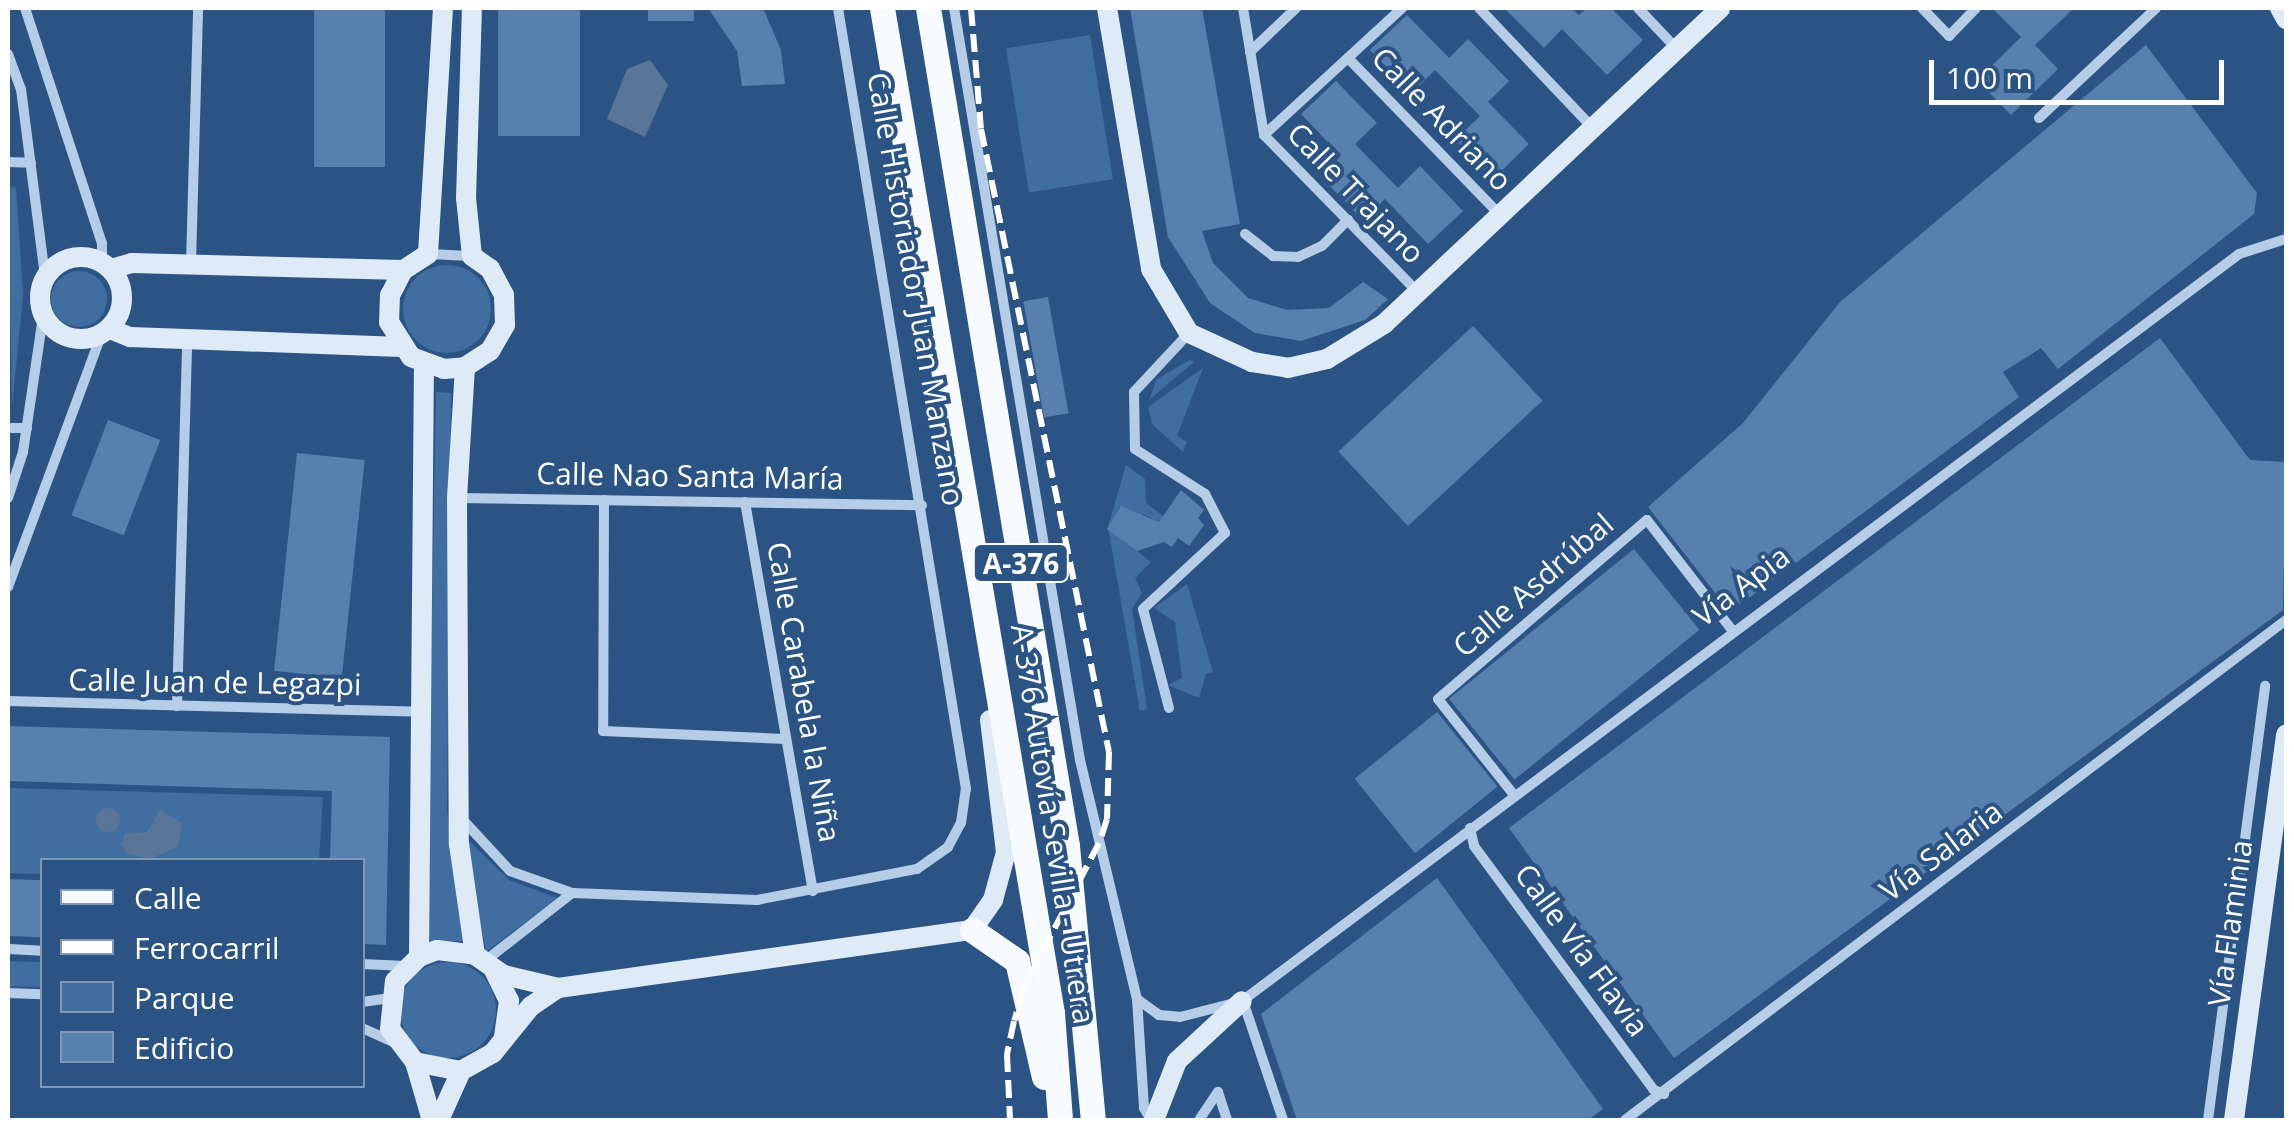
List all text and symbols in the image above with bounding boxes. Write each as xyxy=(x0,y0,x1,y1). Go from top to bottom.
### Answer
street label: Calle Adriano xyxy=(1365,40,1519,198)
scale bar xyxy=(1934,40,2229,102)
text: 100 m xyxy=(1946,57,2033,98)
street label: Calle Historiador Juan Manzano xyxy=(860,69,972,509)
street label: Calle Trajano xyxy=(1280,115,1432,271)
street label: Calle Nao Santa María xyxy=(536,455,844,497)
street label: Calle Asdrúbal xyxy=(1446,506,1620,664)
street label: Vía Apia xyxy=(1686,538,1796,634)
street label: Calle Carabela la Niña xyxy=(760,539,848,845)
road number: A-376 xyxy=(971,540,1071,586)
street label: A-376 Autovía Sevilla - Utrera xyxy=(1004,621,1102,1027)
street label: Calle Juan de Legazpi xyxy=(68,661,362,703)
street label: Vía Salaria xyxy=(1873,793,2009,909)
street label: Vía Flaminia xyxy=(2201,837,2259,1009)
street label: Calle Vía Flavia xyxy=(1507,857,1657,1043)
legend xyxy=(40,858,365,1088)
text: Calle xyxy=(134,877,202,918)
text: Ferrocarril xyxy=(134,927,280,968)
text: Parque xyxy=(134,977,235,1018)
text: Edificio xyxy=(134,1027,234,1068)

